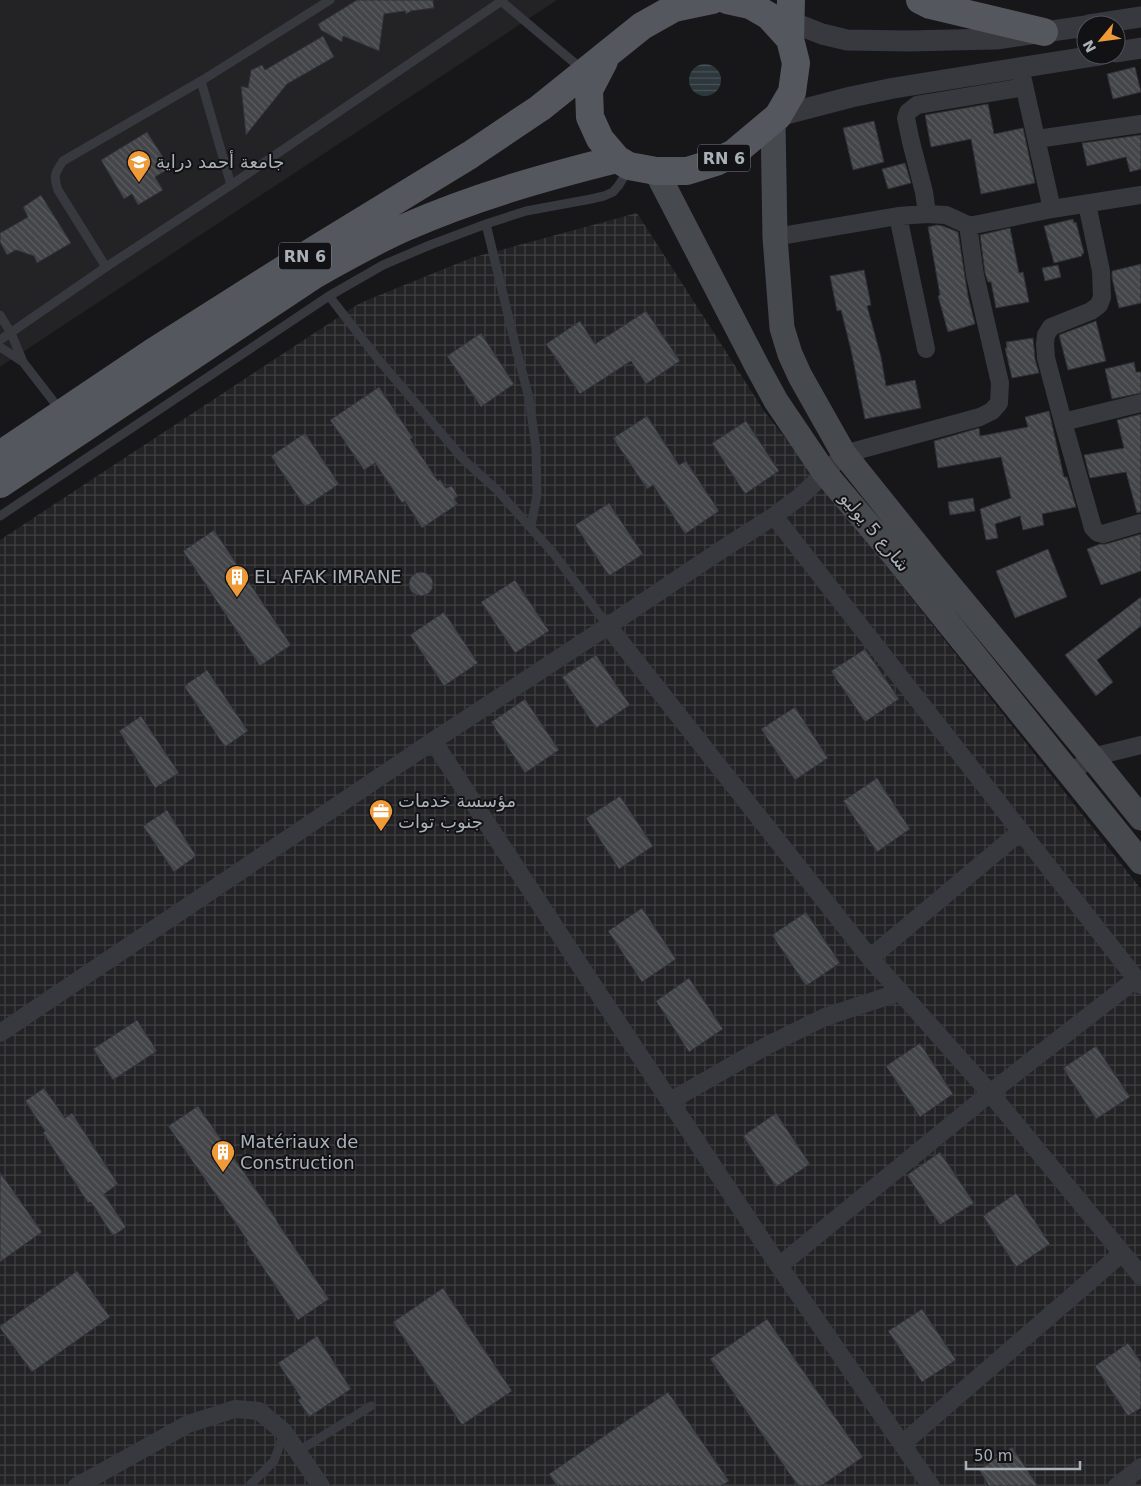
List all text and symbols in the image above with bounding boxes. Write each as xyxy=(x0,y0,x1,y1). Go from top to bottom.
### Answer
north arrow xyxy=(1076,15,1126,65)
text: N xyxy=(1080,37,1099,55)
road number: RN 6 xyxy=(698,144,750,172)
school or university icon: جامعة أحمد دراية xyxy=(126,149,152,183)
place label: جامعة أحمد دراية xyxy=(156,150,284,172)
road number: RN 6 xyxy=(279,242,331,270)
street label: شارع 5 يوليو xyxy=(835,487,915,576)
building icon: EL AFAK IMRANE xyxy=(224,564,250,598)
place label: EL AFAK IMRANE xyxy=(254,566,402,587)
place label: مؤسسة خدمات جنوب توات xyxy=(398,790,516,833)
office icon: مؤسسة خدمات جنوب توات xyxy=(368,798,394,832)
place label: Matériaux de Construction xyxy=(240,1131,358,1173)
building icon: Matériaux de Construction xyxy=(210,1139,236,1173)
scale bar xyxy=(966,1438,1080,1470)
text: 50 m xyxy=(974,1447,1012,1465)

